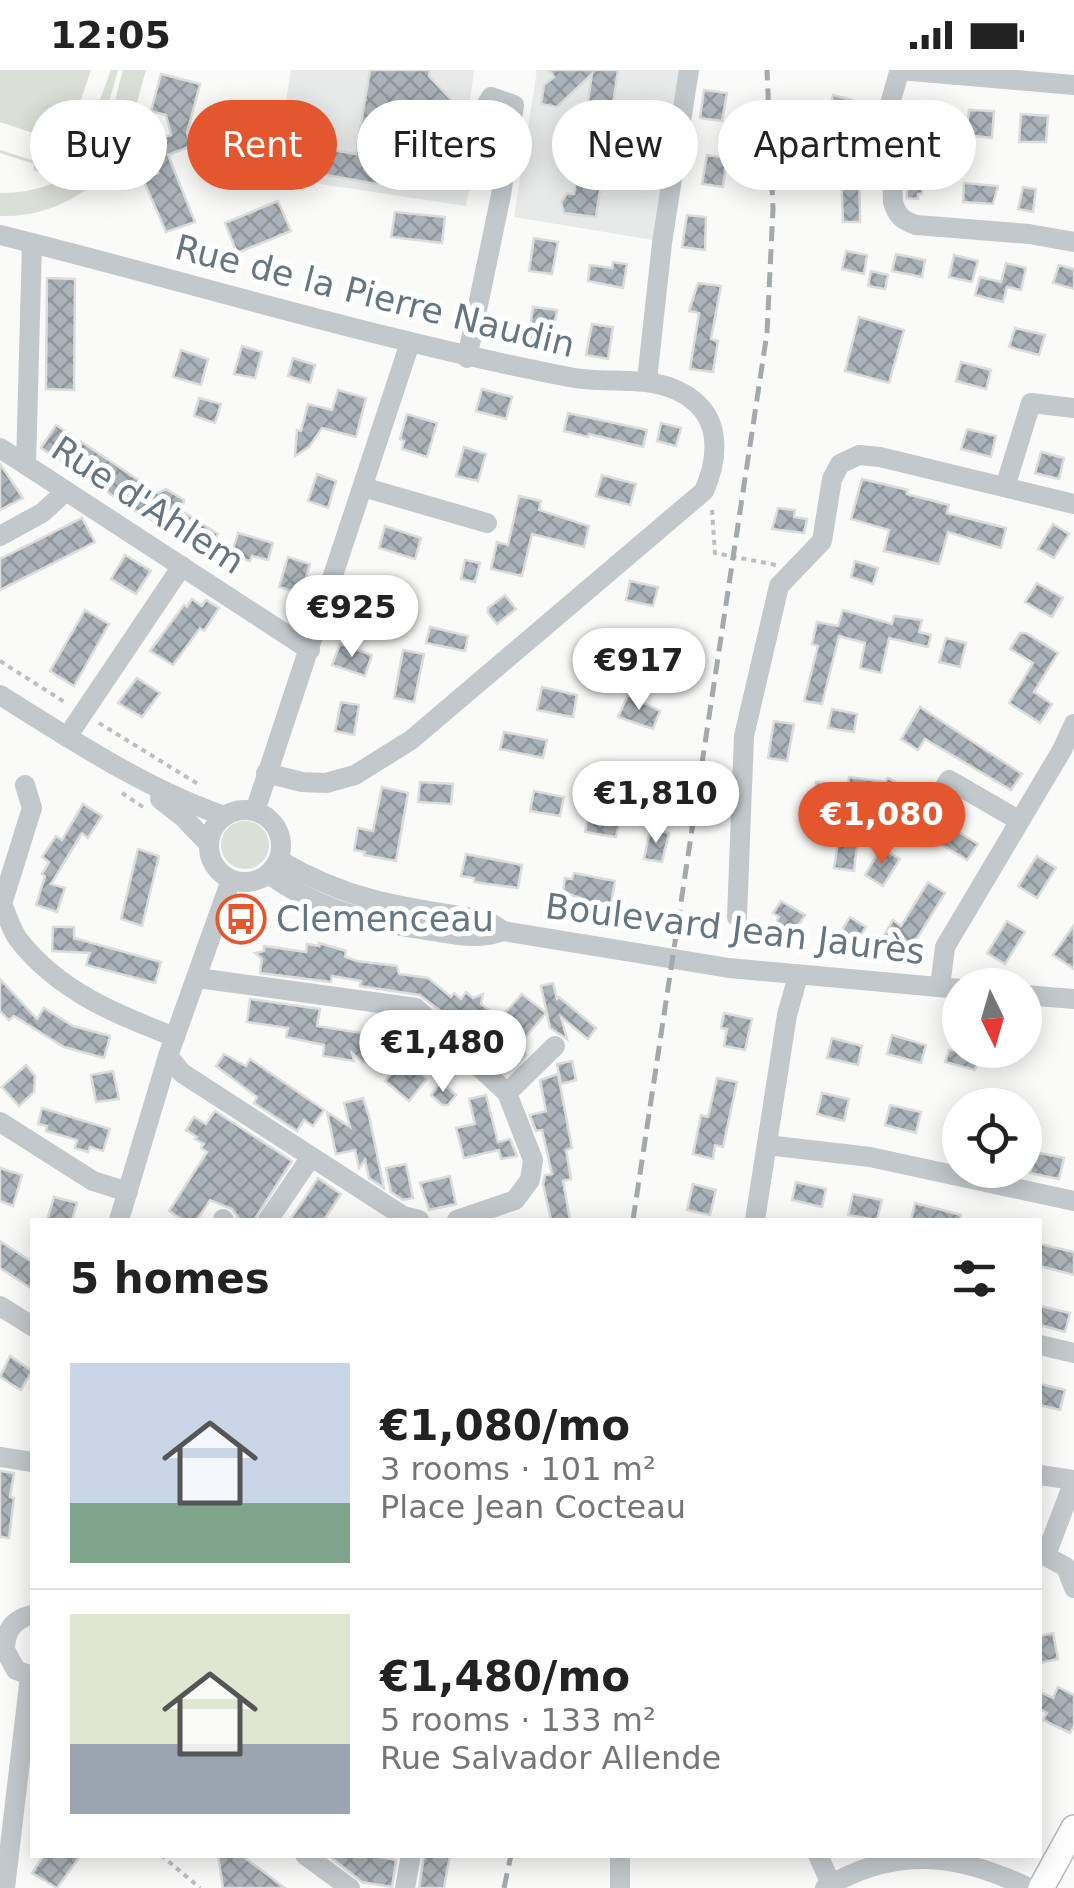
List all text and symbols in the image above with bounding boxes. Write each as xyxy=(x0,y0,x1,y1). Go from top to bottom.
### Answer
text: 12:05 xyxy=(50,13,171,57)
chip: Buy xyxy=(30,100,167,190)
chip: Rent xyxy=(187,100,337,190)
chip: Filters xyxy=(357,100,532,190)
chip: New xyxy=(552,100,698,190)
chip: Apartment xyxy=(718,100,976,190)
street label: Rue de la Pierre Naudin xyxy=(171,227,579,365)
street label: Rue d'Ahlem xyxy=(44,428,252,582)
pin: €925 xyxy=(293,575,411,660)
text: €925 xyxy=(307,588,397,626)
pin: €917 xyxy=(580,628,698,713)
text: €917 xyxy=(594,641,684,679)
pin: €1,810 xyxy=(575,761,737,846)
text: €1,810 xyxy=(594,774,718,812)
pin: €1,080 xyxy=(801,782,963,867)
text: €1,080 xyxy=(820,795,944,833)
street label: Boulevard Jean Jaurès xyxy=(543,886,927,972)
bus stop icon: Clemenceau xyxy=(215,893,267,945)
place label: Clemenceau xyxy=(276,899,494,939)
north arrow xyxy=(942,968,1042,1068)
map controls xyxy=(942,968,1042,1188)
pin: €1,480 xyxy=(362,1010,524,1095)
text: €1,480 xyxy=(381,1023,505,1061)
button: locate xyxy=(942,1088,1042,1188)
icon: filters xyxy=(947,1251,1002,1306)
text: 5 homes xyxy=(70,1254,270,1303)
text: €1,080/mo xyxy=(380,1401,630,1450)
icon: home xyxy=(150,1403,270,1523)
text: 3 rooms · 101 m² xyxy=(380,1450,656,1488)
text: Place Jean Cocteau xyxy=(380,1488,686,1526)
text: €1,480/mo xyxy=(380,1652,630,1701)
icon: home xyxy=(150,1654,270,1774)
text: 5 rooms · 133 m² xyxy=(380,1701,656,1739)
text: Rue Salvador Allende xyxy=(380,1739,721,1777)

